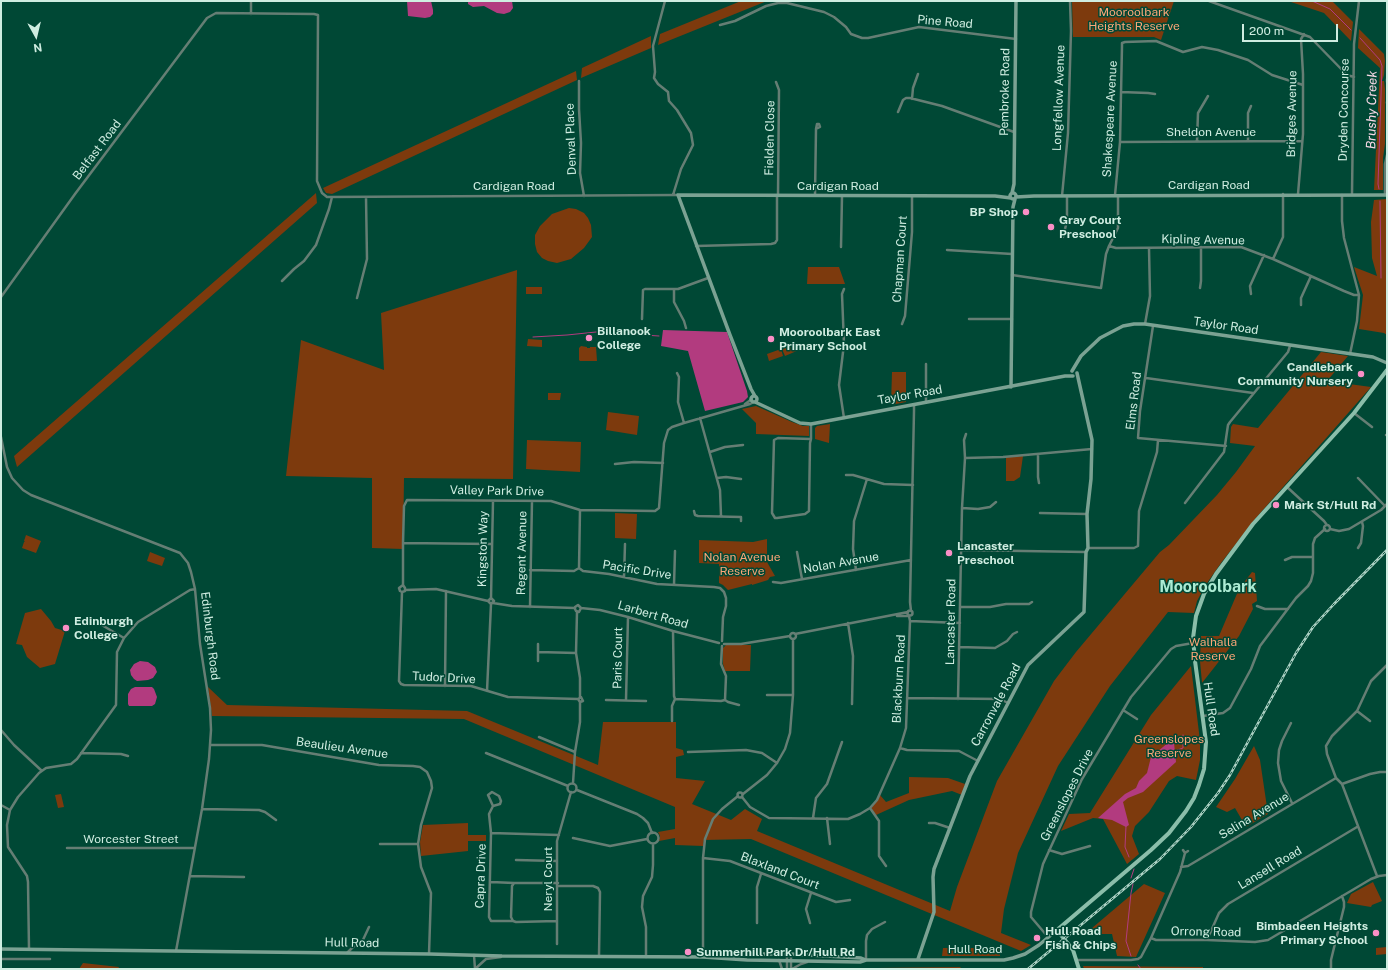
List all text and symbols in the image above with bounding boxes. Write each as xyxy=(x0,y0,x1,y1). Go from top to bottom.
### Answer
park label: Mooroolbark Heights Reserve xyxy=(1088,5,1180,33)
street label: Pine Road xyxy=(917,12,973,32)
north arrow xyxy=(16,16,56,56)
scale bar xyxy=(1244,16,1340,42)
text: 200 m xyxy=(1249,24,1284,38)
text: N xyxy=(33,41,43,54)
street label: Longfellow Avenue xyxy=(1050,45,1068,151)
street label: Pembroke Road xyxy=(997,48,1013,136)
street label: Dryden Concourse xyxy=(1336,58,1352,162)
street label: Shakespeare Avenue xyxy=(1100,60,1120,178)
street label: Bridges Avenue xyxy=(1284,70,1300,158)
water label: Brushy Creek xyxy=(1364,71,1380,149)
street label: Fielden Close xyxy=(762,100,778,176)
street label: Denval Place xyxy=(563,103,579,175)
street label: Belfast Road xyxy=(70,117,124,183)
street label: Sheldon Avenue xyxy=(1166,125,1256,139)
street label: Cardigan Road xyxy=(1168,178,1250,192)
street label: Cardigan Road xyxy=(473,179,555,193)
street label: Cardigan Road xyxy=(797,179,879,193)
place label: BP Shop xyxy=(969,205,1018,219)
marker: BP Shop xyxy=(1021,207,1031,217)
place label: Gray Court Preschool xyxy=(1059,213,1122,241)
street label: Chapman Court xyxy=(890,215,910,303)
marker: Gray Court Preschool xyxy=(1046,222,1056,232)
street label: Kipling Avenue xyxy=(1161,232,1245,248)
street label: Taylor Road xyxy=(1193,314,1259,338)
place label: Billanook College xyxy=(597,324,651,352)
place label: Mooroolbark East Primary School xyxy=(779,325,881,353)
marker: Billanook College xyxy=(584,333,594,343)
marker: Mooroolbark East Primary School xyxy=(766,334,776,344)
place label: Candlebark Community Nursery xyxy=(1237,360,1353,388)
marker: Candlebark Community Nursery xyxy=(1356,369,1366,379)
street label: Elms Road xyxy=(1123,371,1145,431)
street label: Taylor Road xyxy=(877,382,943,408)
street label: Valley Park Drive xyxy=(450,483,544,499)
place label: Mark St/Hull Rd xyxy=(1284,498,1376,512)
marker: Mark St/Hull Rd xyxy=(1271,500,1281,510)
street label: Kingston Way xyxy=(475,511,491,587)
street label: Regent Avenue xyxy=(514,511,530,595)
place label: Lancaster Preschool xyxy=(957,539,1014,567)
marker: Lancaster Preschool xyxy=(944,548,954,558)
street label: Nolan Avenue xyxy=(802,549,880,577)
park label: Nolan Avenue Reserve xyxy=(703,550,781,578)
street label: Pacific Drive xyxy=(602,557,672,583)
district label: Mooroolbark xyxy=(1159,577,1257,597)
street label: Lancaster Road xyxy=(943,579,959,665)
street label: Edinburgh Road xyxy=(197,591,223,681)
street label: Larbert Road xyxy=(616,598,690,632)
place label: Edinburgh College xyxy=(74,614,133,642)
marker: Edinburgh College xyxy=(61,623,71,633)
street label: Paris Court xyxy=(610,627,626,689)
street label: Blackburn Road xyxy=(889,634,909,724)
park label: Walhalla Reserve xyxy=(1189,635,1237,663)
street label: Carronvale Road xyxy=(968,661,1024,749)
street label: Tudor Drive xyxy=(412,669,476,687)
street label: Hull Road xyxy=(1200,681,1222,737)
park label: Greenslopes Reserve xyxy=(1134,732,1204,760)
street label: Beaulieu Avenue xyxy=(295,734,389,762)
street label: Greenslopes Drive xyxy=(1038,746,1096,844)
street label: Selina Avenue xyxy=(1216,789,1292,843)
street label: Worcester Street xyxy=(83,832,179,846)
street label: Capra Drive xyxy=(473,843,489,909)
street label: Lansell Road xyxy=(1236,843,1304,893)
street label: Neryl Court xyxy=(541,847,555,911)
street label: Blaxland Court xyxy=(739,849,821,893)
place label: Bimbadeen Heights Primary School xyxy=(1256,919,1368,947)
place label: Hull Road Fish & Chips xyxy=(1045,924,1116,952)
street label: Orrong Road xyxy=(1171,924,1241,940)
marker: Bimbadeen Heights Primary School xyxy=(1371,928,1381,938)
marker: Hull Road Fish & Chips xyxy=(1032,933,1042,943)
street label: Hull Road xyxy=(325,935,379,951)
street label: Hull Road xyxy=(948,942,1002,956)
place label: Summerhill Park Dr/Hull Rd xyxy=(696,945,855,959)
marker: Summerhill Park Dr/Hull Rd xyxy=(683,947,693,957)

